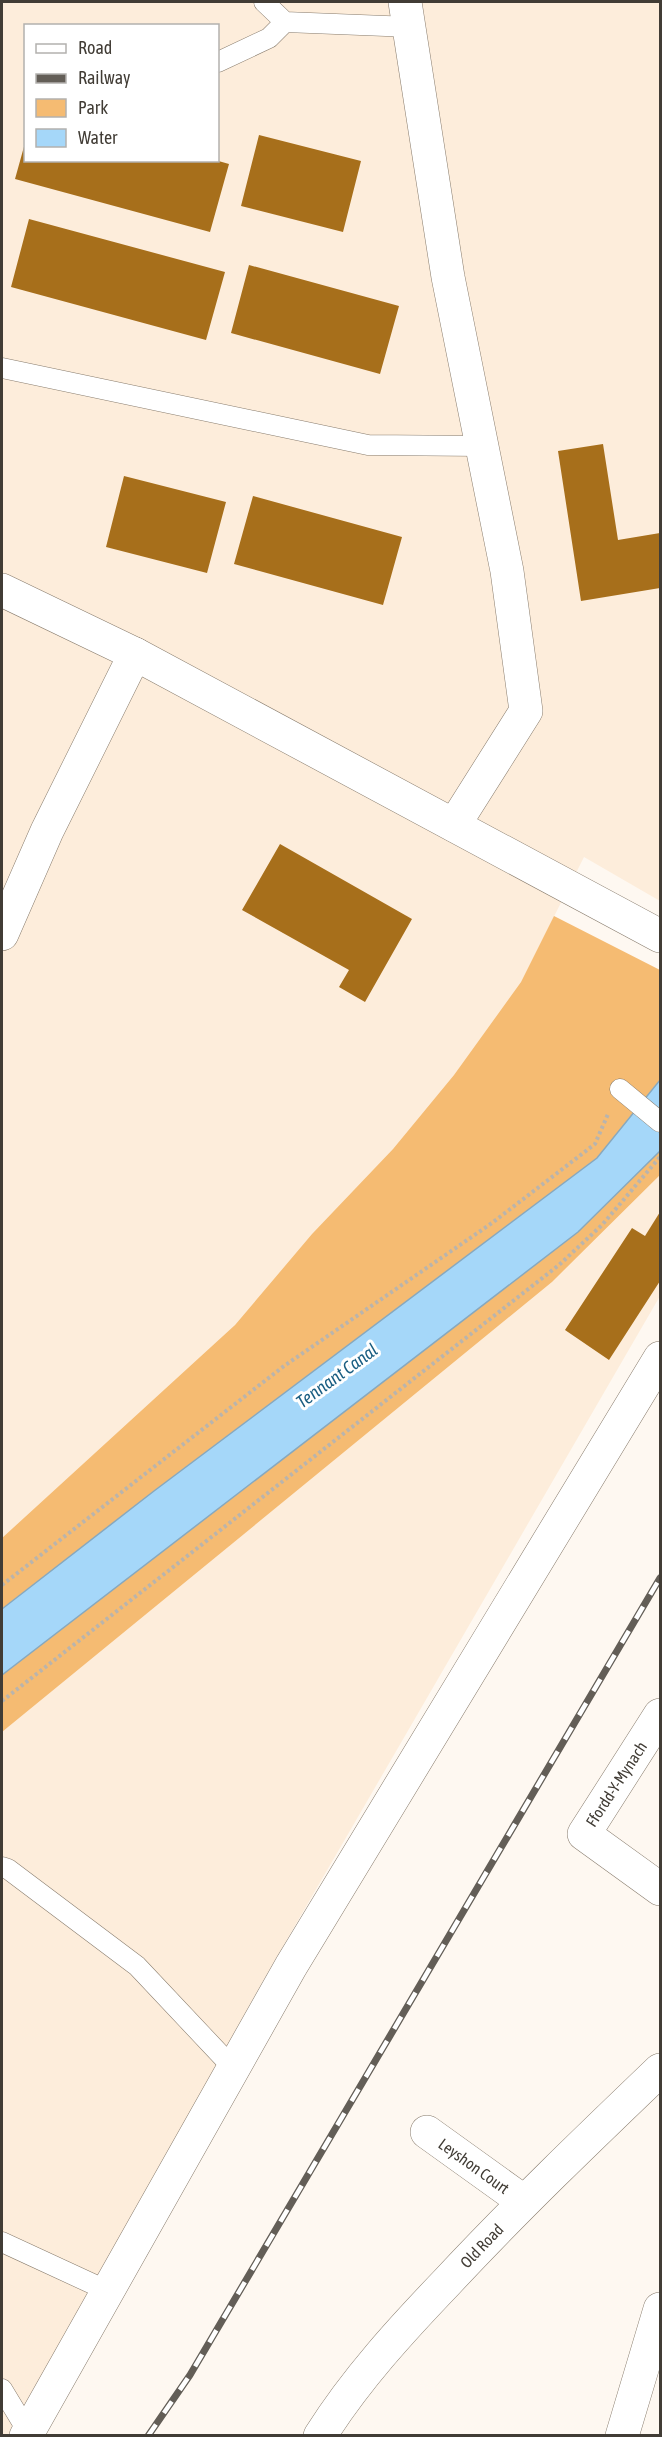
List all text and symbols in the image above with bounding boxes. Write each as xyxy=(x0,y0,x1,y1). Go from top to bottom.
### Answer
legend xyxy=(24,24,219,162)
text: Road xyxy=(78,37,112,58)
text: Railway xyxy=(78,67,130,88)
text: Park xyxy=(78,97,108,118)
text: Water xyxy=(78,127,118,148)
water label: Tennant Canal xyxy=(292,1339,382,1412)
street label: Ffordd-Y-Mynach xyxy=(582,1738,651,1830)
street label: Leyshon Court xyxy=(435,2134,513,2197)
street label: Old Road xyxy=(456,2220,507,2271)

